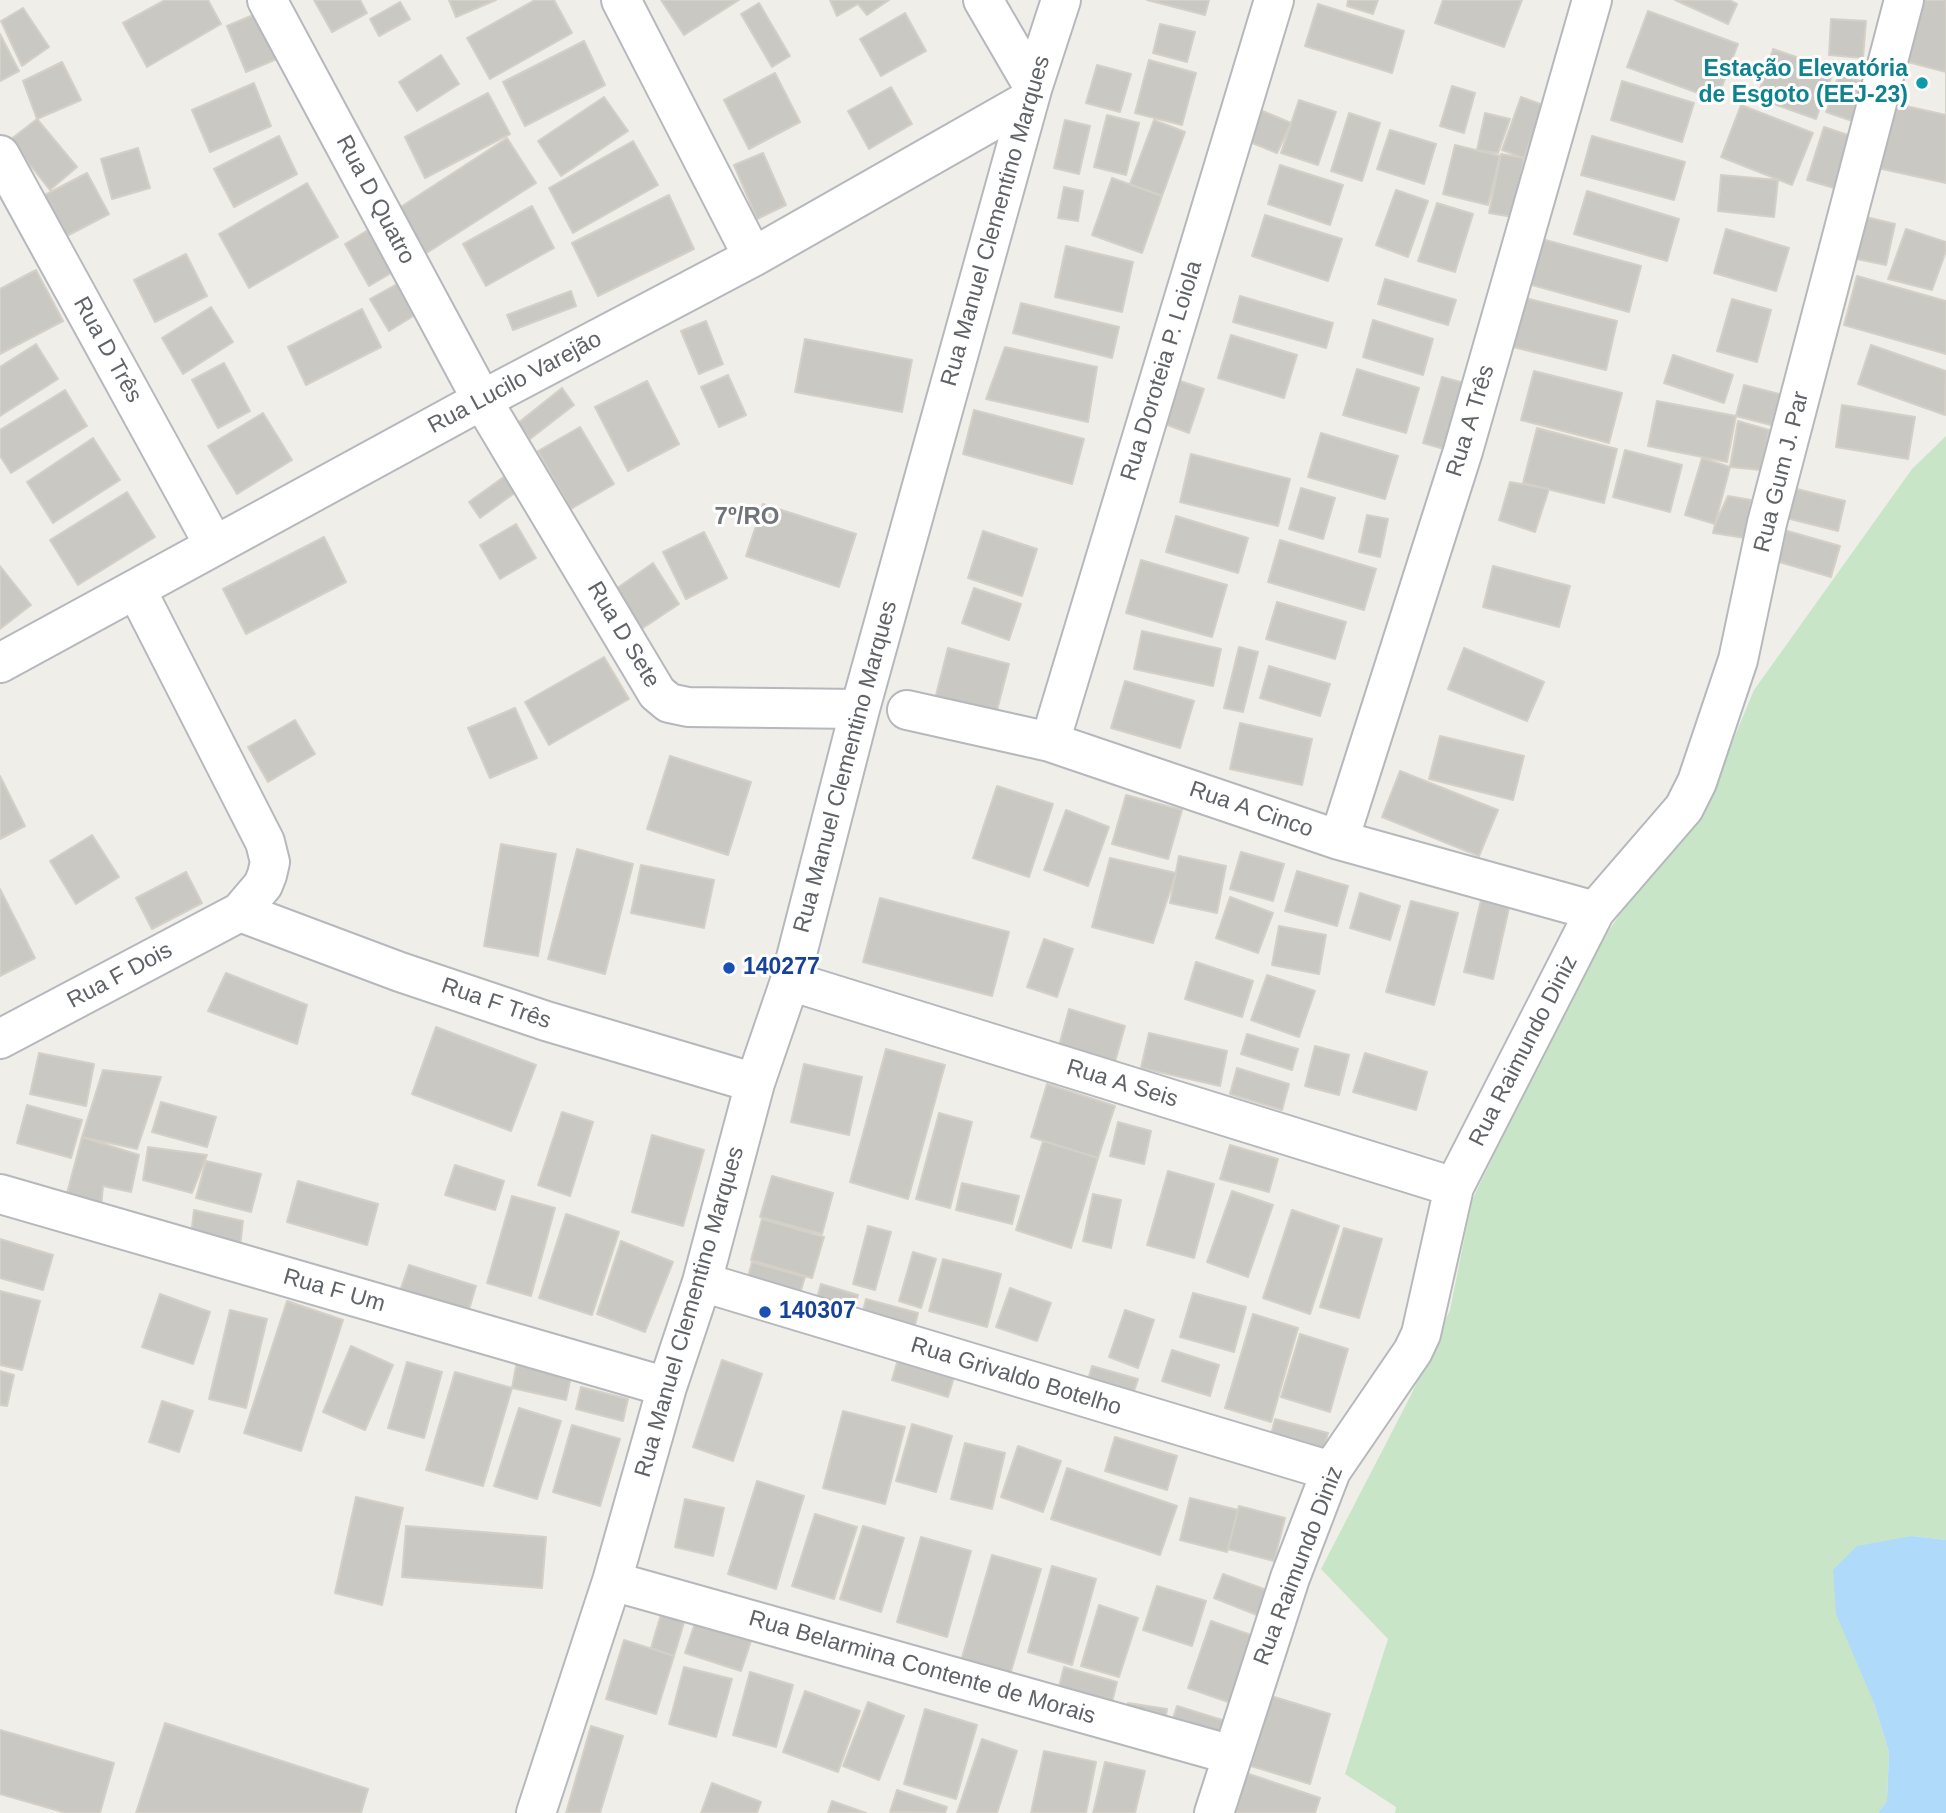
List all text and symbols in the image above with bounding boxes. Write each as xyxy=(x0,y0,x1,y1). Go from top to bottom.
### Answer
street label: Rua Manuel Clementino Marques xyxy=(936,53,1056,389)
place label: Estação Elevatória de Esgoto (EEJ-23) xyxy=(1698,56,1908,110)
marker: Estação Elevatória de Esgoto (EEJ-23) xyxy=(1914,75,1930,91)
street label: Rua D Quatro xyxy=(330,131,420,269)
street label: Rua Doroteia P. Loiola xyxy=(1115,258,1209,484)
street label: Rua D Três xyxy=(67,292,147,408)
street label: Rua Lucilo Varejão xyxy=(423,326,607,440)
street label: Rua A Três xyxy=(1441,362,1501,480)
street label: Rua Gum J. Par xyxy=(1749,389,1815,555)
district label: 7º/RO xyxy=(715,503,779,531)
street label: Rua D Sete xyxy=(581,577,665,693)
street label: Rua Manuel Clementino Marques xyxy=(788,598,904,936)
street label: Rua A Cinco xyxy=(1185,776,1317,844)
street label: Rua F Dois xyxy=(63,937,177,1015)
street label: Rua Raimundo Diniz xyxy=(1464,951,1584,1151)
place label: 140277 xyxy=(743,954,820,982)
marker: 140277 xyxy=(721,960,737,976)
street label: Rua F Três xyxy=(438,972,554,1036)
street label: Rua A Seis xyxy=(1063,1054,1181,1114)
street label: Rua Manuel Clementino Marques xyxy=(630,1144,750,1480)
street label: Rua F Um xyxy=(280,1263,388,1319)
place label: 140307 xyxy=(779,1298,856,1326)
marker: 140307 xyxy=(757,1304,773,1320)
street label: Rua Grivaldo Botelho xyxy=(907,1332,1125,1422)
street label: Rua Raimundo Diniz xyxy=(1248,1463,1350,1669)
street label: Rua Belarmina Contente de Morais xyxy=(746,1605,1098,1731)

